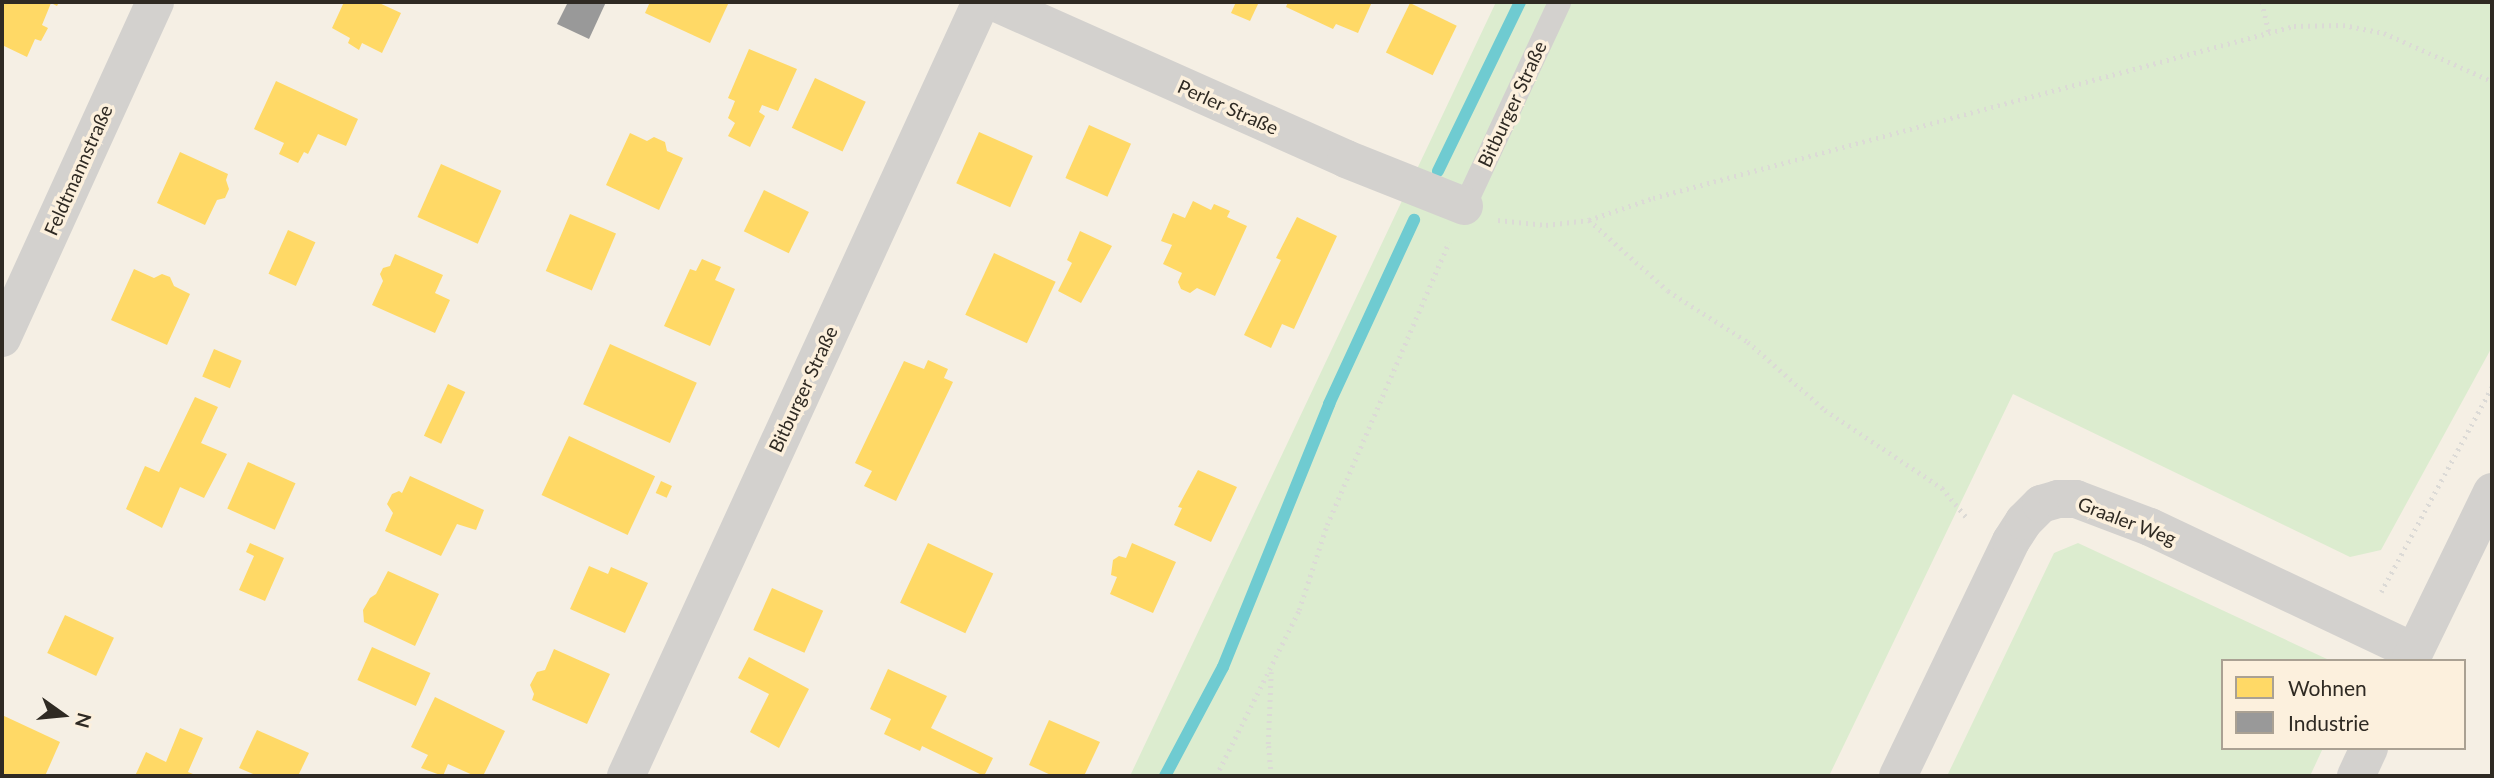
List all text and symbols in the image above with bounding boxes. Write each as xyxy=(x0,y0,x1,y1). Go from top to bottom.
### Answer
street label: Bitburger Straße xyxy=(1473,37,1551,171)
street label: Perler Straße xyxy=(1174,75,1282,139)
street label: Feldtmannstraße xyxy=(39,101,117,239)
street label: Bitburger Straße xyxy=(764,322,842,456)
street label: Graaler Weg xyxy=(2074,492,2180,550)
legend xyxy=(2221,659,2466,750)
text: Wohnen xyxy=(2288,675,2367,700)
north arrow xyxy=(28,680,98,750)
text: Industrie xyxy=(2288,710,2369,735)
text: N xyxy=(71,711,97,731)

